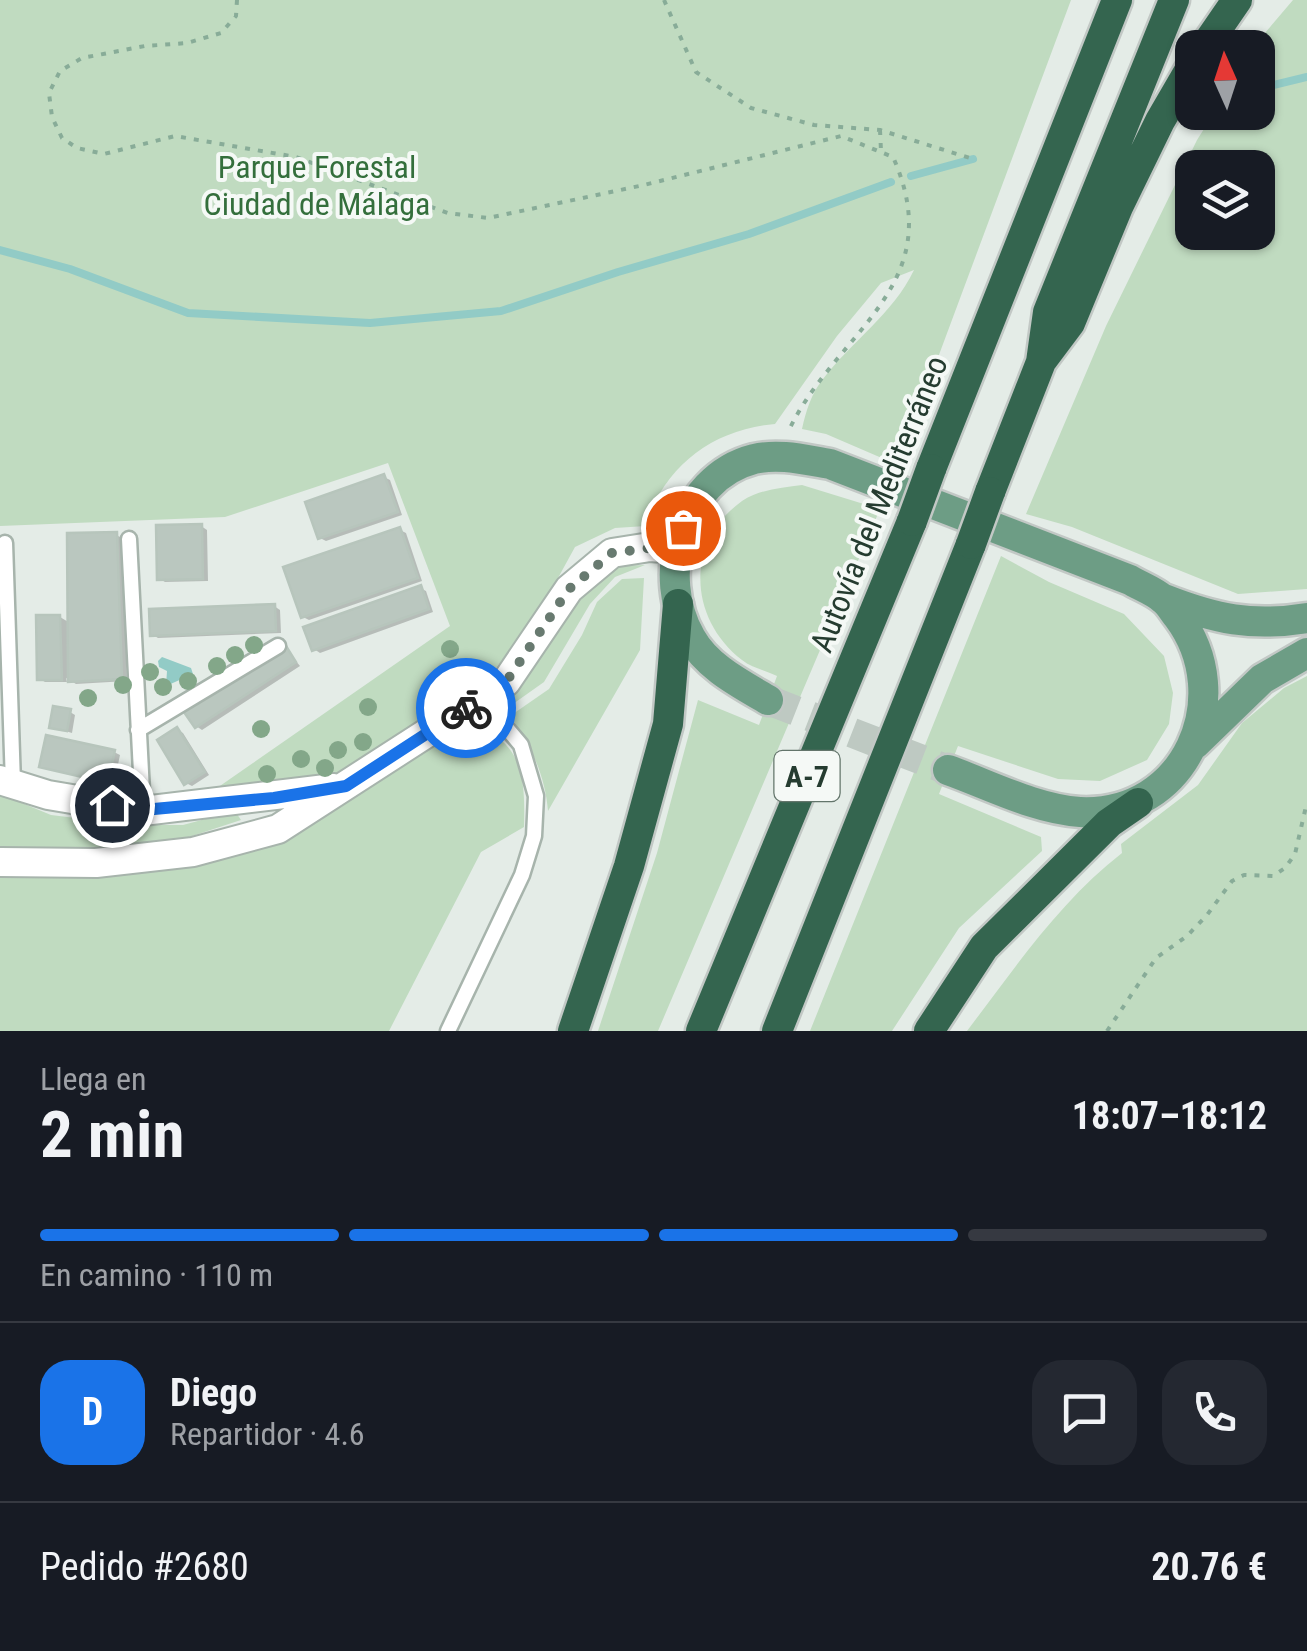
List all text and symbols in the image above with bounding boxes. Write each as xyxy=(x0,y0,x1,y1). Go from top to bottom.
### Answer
north arrow xyxy=(1175,30,1275,130)
map controls xyxy=(1175,30,1275,250)
park label: Parque Forestal Ciudad de Málaga xyxy=(204,148,430,223)
button: layers xyxy=(1175,150,1275,250)
street label: Autovía del Mediterráneo xyxy=(802,350,956,658)
pin xyxy=(641,486,726,571)
icon: bag xyxy=(656,501,711,556)
courier xyxy=(416,658,516,758)
icon: bike xyxy=(439,681,494,736)
road number: A-7 xyxy=(774,751,840,801)
pin xyxy=(70,763,155,848)
icon: home xyxy=(85,778,140,833)
text: Llega en xyxy=(40,1060,147,1098)
text: 18:07–18:12 xyxy=(1072,1094,1267,1138)
text: 2 min xyxy=(40,1097,184,1173)
text: En camino · 110 m xyxy=(40,1256,273,1294)
button: chat xyxy=(1032,1360,1137,1465)
button: phone xyxy=(1162,1360,1267,1465)
text: Diego xyxy=(170,1371,257,1415)
text: D xyxy=(82,1390,103,1434)
text: Repartidor · 4.6 xyxy=(170,1415,365,1453)
text: Pedido #2680 xyxy=(40,1545,249,1589)
text: 20.76 € xyxy=(1151,1545,1267,1589)

